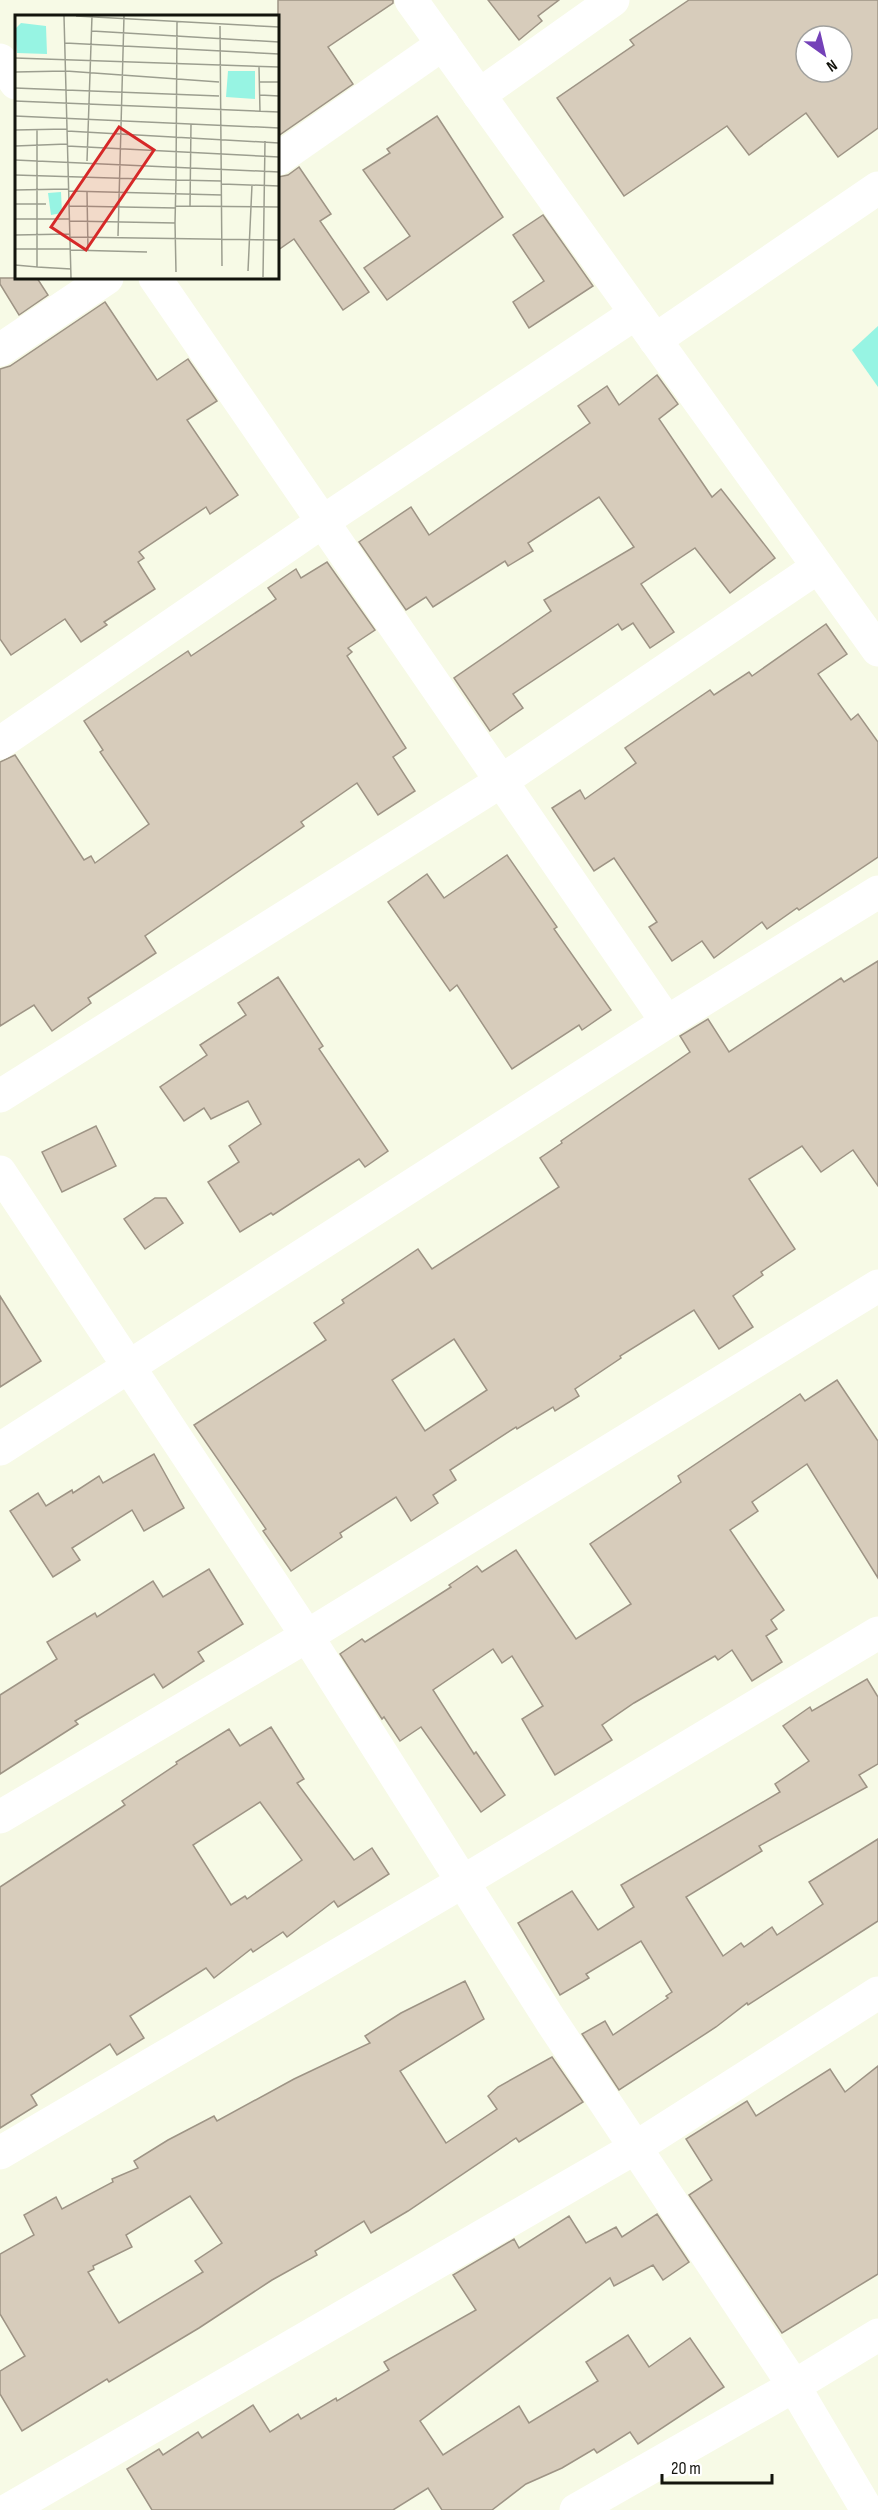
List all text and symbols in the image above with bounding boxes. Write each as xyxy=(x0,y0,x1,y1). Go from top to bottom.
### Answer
inset map xyxy=(15,15,279,279)
north arrow xyxy=(794,24,854,84)
text: N xyxy=(823,55,840,75)
scale bar xyxy=(662,2447,772,2485)
text: 20 m xyxy=(671,2458,701,2479)

